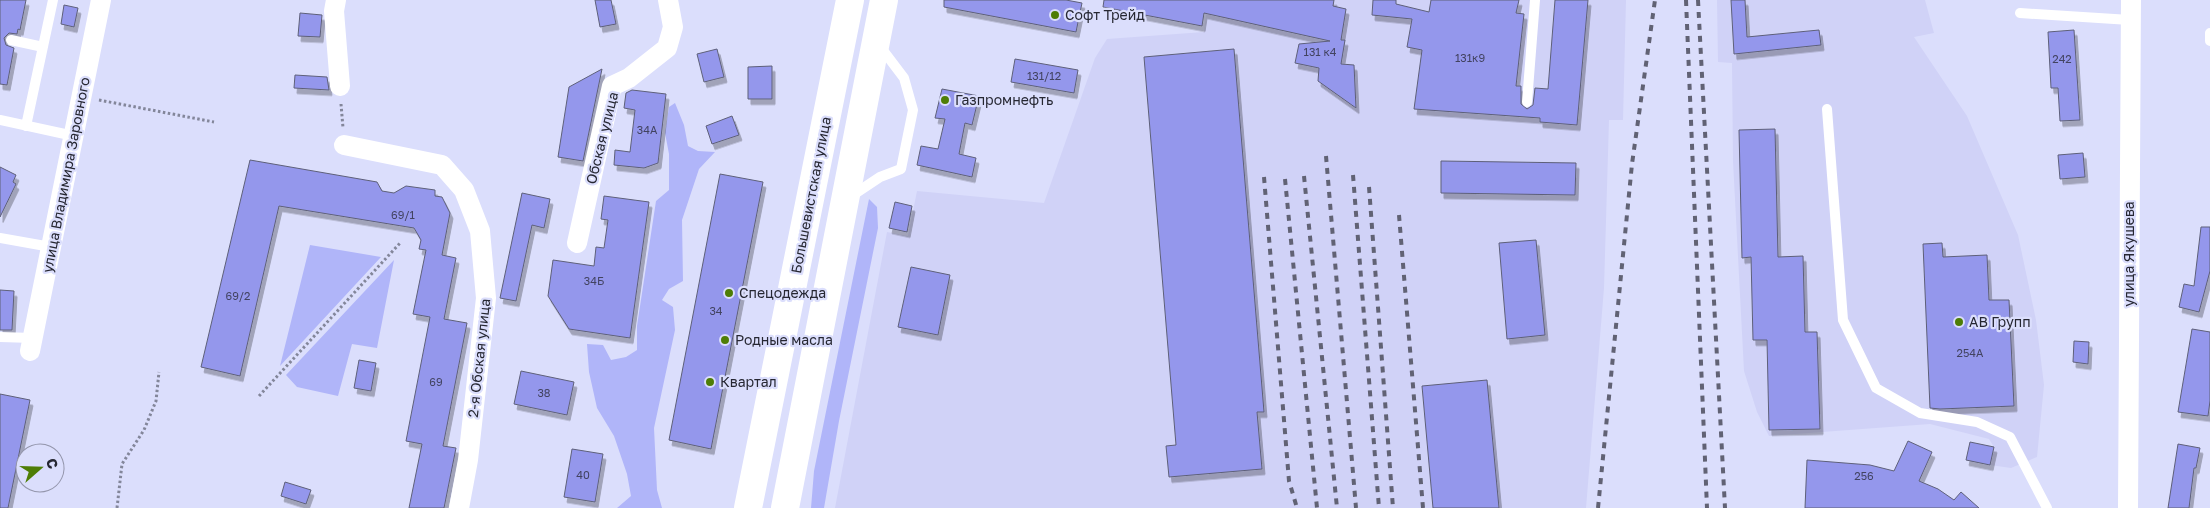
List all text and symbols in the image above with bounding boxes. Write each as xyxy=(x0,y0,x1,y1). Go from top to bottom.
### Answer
place label: Софт Трейд xyxy=(1065,6,1145,23)
marker: Софт Трейд xyxy=(1049,9,1061,21)
house number: 131 к4 xyxy=(1304,45,1337,58)
house number: 131к9 xyxy=(1455,51,1485,64)
house number: 242 xyxy=(2052,52,2072,65)
house number: 131/12 xyxy=(1027,69,1061,82)
street label: улица Владимира Заровного xyxy=(38,76,93,274)
street label: Обская улица xyxy=(582,90,621,186)
place label: Газпромнефть xyxy=(955,91,1053,108)
marker: Газпромнефть xyxy=(939,94,951,106)
street label: Большевистская улица xyxy=(787,115,834,275)
house number: 34А xyxy=(637,123,658,136)
street label: улица Якушева xyxy=(2120,201,2137,307)
house number: 69/1 xyxy=(391,208,415,221)
house number: 34Б xyxy=(584,274,604,287)
place label: Спецодежда xyxy=(739,284,826,301)
marker: Спецодежда xyxy=(723,287,735,299)
house number: 69/2 xyxy=(226,289,250,302)
street label: 2-я Обская улица xyxy=(464,298,493,418)
house number: 34 xyxy=(709,304,723,317)
place label: АВ Групп xyxy=(1969,313,2031,330)
marker: АВ Групп xyxy=(1953,316,1965,328)
place label: Родные масла xyxy=(735,331,833,348)
marker: Родные масла xyxy=(719,334,731,346)
house number: 254А xyxy=(1957,346,1984,359)
place label: Квартал xyxy=(720,373,777,390)
house number: 69 xyxy=(429,375,443,388)
marker: Квартал xyxy=(704,376,716,388)
house number: 38 xyxy=(537,386,551,399)
north arrow xyxy=(15,443,65,493)
text: С xyxy=(43,456,62,471)
house number: 40 xyxy=(576,468,590,481)
house number: 256 xyxy=(1854,469,1874,482)

